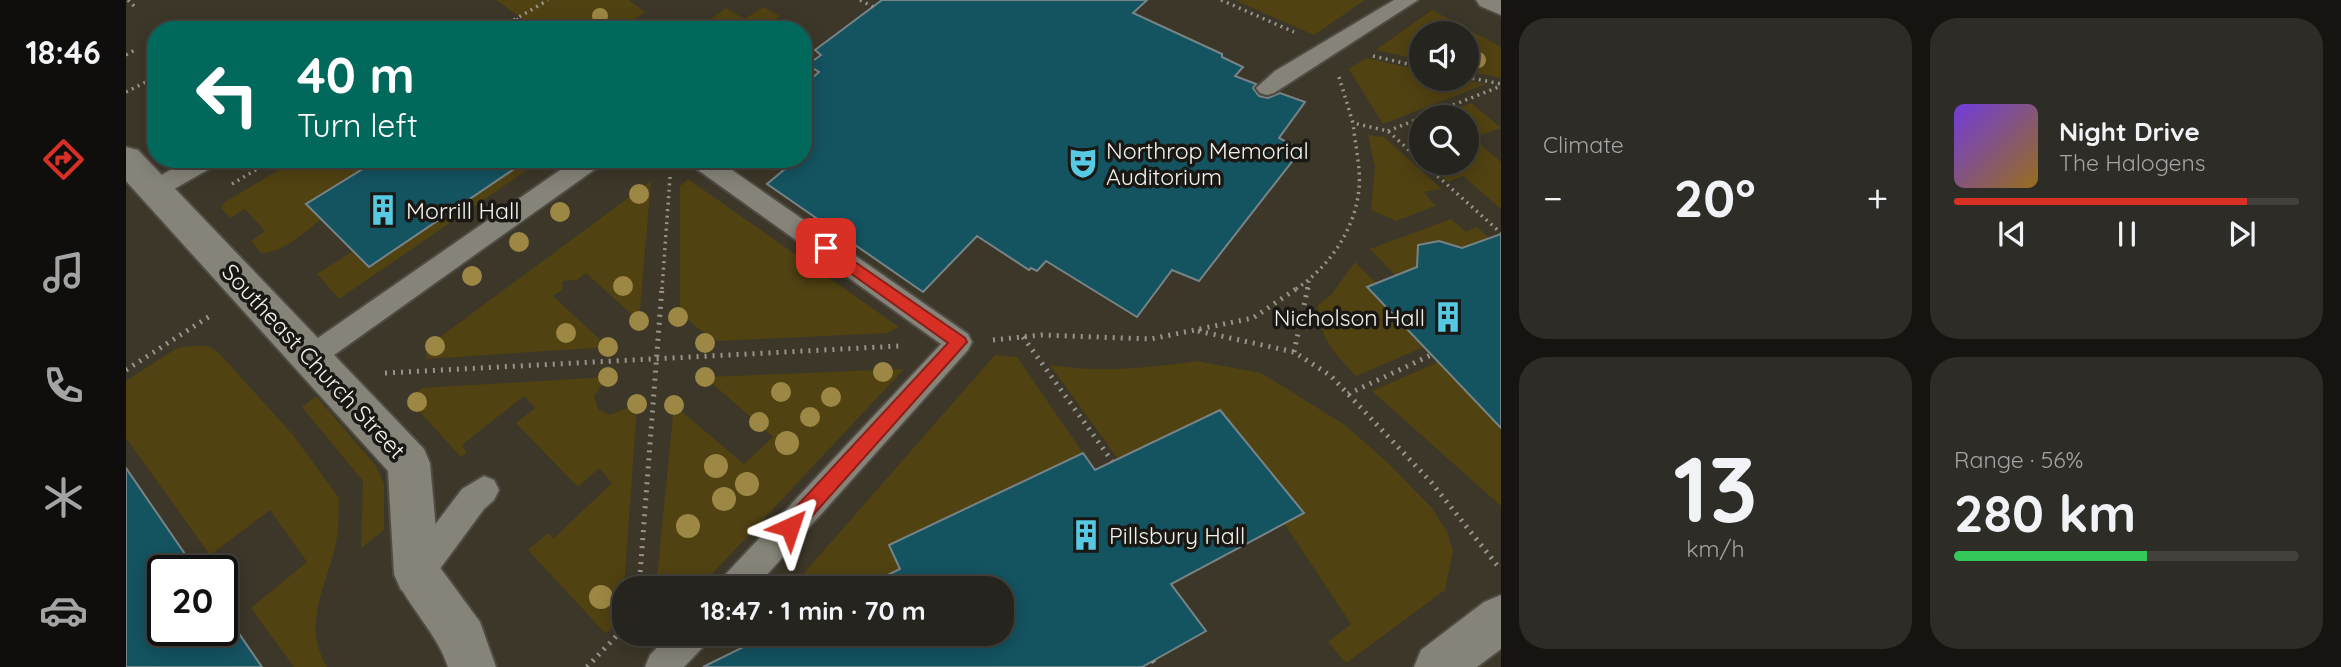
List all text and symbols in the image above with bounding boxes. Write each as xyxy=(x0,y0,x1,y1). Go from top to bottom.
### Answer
map controls xyxy=(1409,21,1479,175)
button: sound xyxy=(1409,21,1479,91)
text: 18:46 xyxy=(25,32,101,72)
text: 40 m xyxy=(297,44,415,105)
icon: left xyxy=(182,49,273,140)
text: Turn left xyxy=(297,105,418,145)
button: search xyxy=(1409,105,1479,175)
text: Night Drive xyxy=(2059,115,2200,148)
text: Climate xyxy=(1543,130,1624,159)
icon: directions xyxy=(39,135,88,184)
place label: Northrop Memorial Auditorium xyxy=(1106,136,1309,191)
theatre icon: Northrop Memorial Auditorium xyxy=(1066,146,1100,180)
text: The Halogens xyxy=(2059,148,2206,177)
text: 20° xyxy=(1674,165,1756,230)
text: − xyxy=(1543,174,1563,222)
text: + xyxy=(1867,174,1888,222)
building icon: Morrill Hall xyxy=(366,193,400,227)
place label: Morrill Hall xyxy=(406,196,519,225)
icon: previous xyxy=(1993,215,2031,253)
icon: pause xyxy=(2108,215,2146,253)
icon: next xyxy=(2223,215,2261,253)
pin xyxy=(796,218,856,278)
icon: arrive xyxy=(807,229,845,267)
icon: music xyxy=(39,248,88,297)
street label: Southeast Church Street xyxy=(216,257,412,465)
building icon: Nicholson Hall xyxy=(1431,300,1465,334)
place label: Nicholson Hall xyxy=(1274,303,1425,332)
icon: phone xyxy=(39,361,88,410)
text: 13 xyxy=(1673,431,1758,545)
text: Range · 56% xyxy=(1954,445,2083,474)
icon: climate xyxy=(39,473,88,522)
text: 280 km xyxy=(1954,480,2136,545)
position arrow xyxy=(753,490,827,564)
building icon: Pillsbury Hall xyxy=(1069,518,1103,552)
place label: Pillsbury Hall xyxy=(1109,521,1245,550)
text: km/h xyxy=(1686,534,1745,563)
speed limit sign: 20 xyxy=(147,555,238,646)
icon: car xyxy=(39,586,88,635)
text: 18:47 · 1 min · 70 m xyxy=(700,594,926,627)

